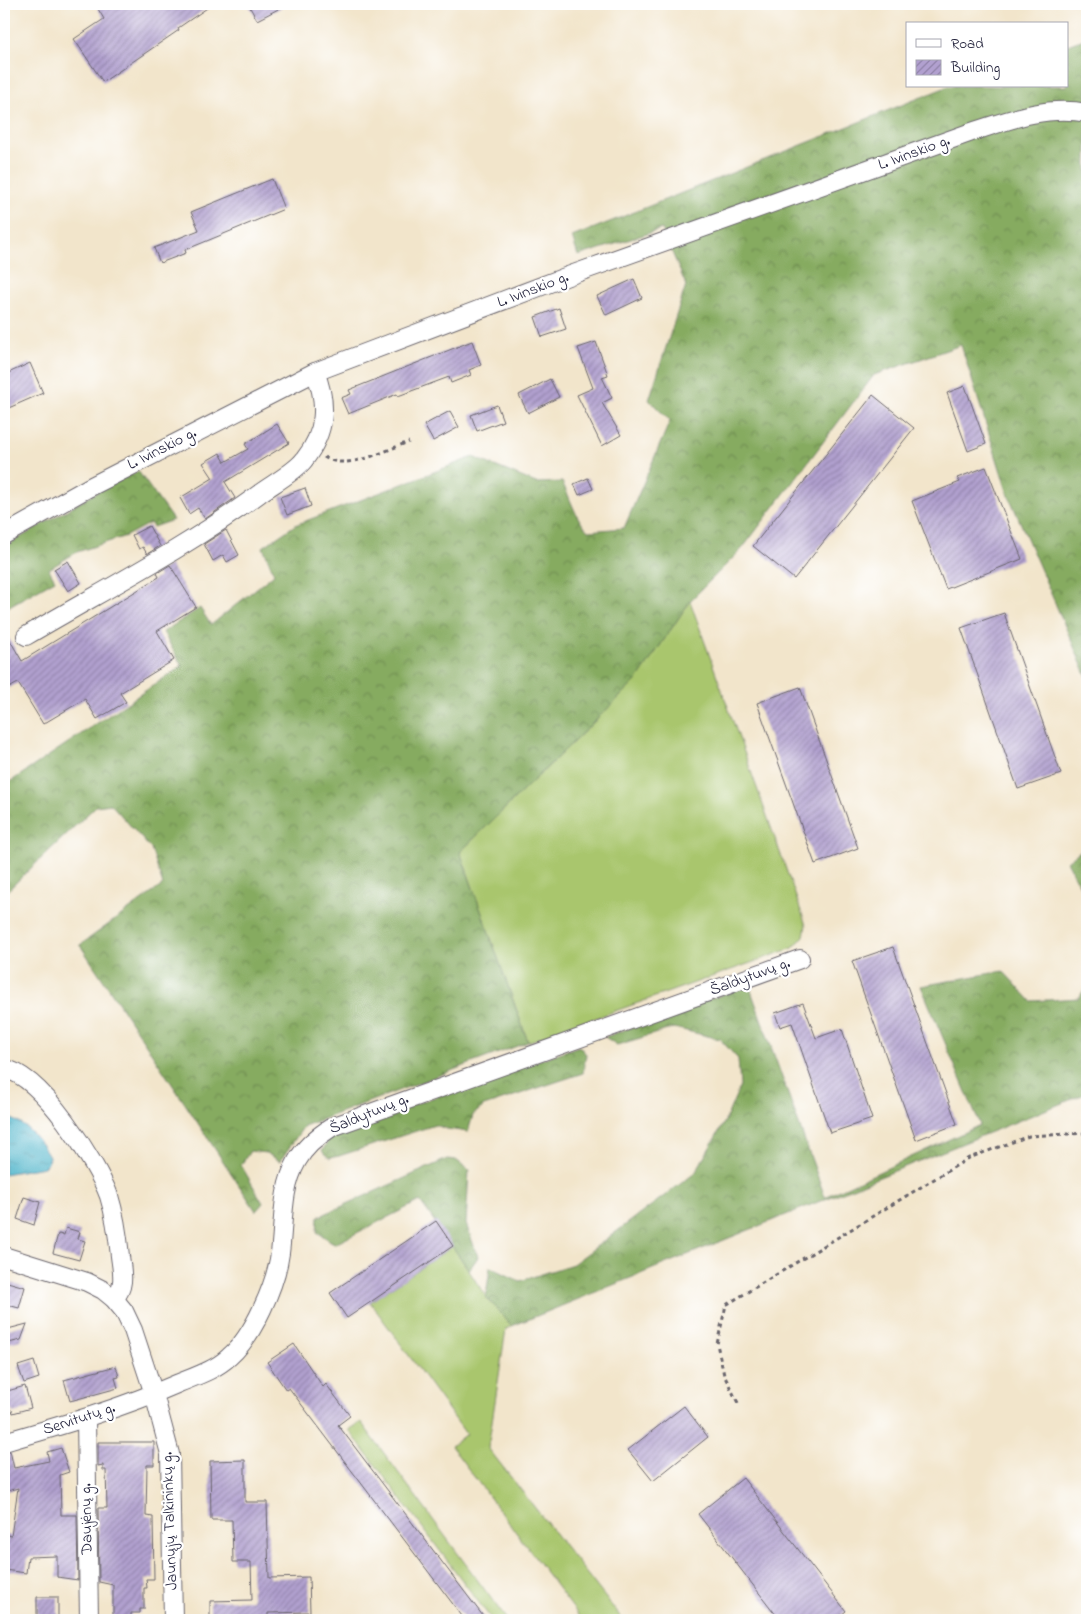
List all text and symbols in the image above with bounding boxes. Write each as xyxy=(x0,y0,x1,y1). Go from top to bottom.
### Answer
legend xyxy=(906,22,1068,88)
text: Road xyxy=(951,33,984,55)
text: Building xyxy=(950,57,1000,80)
street label: L. Ivinskio g. xyxy=(875,129,953,177)
street label: L. Ivinskio g. xyxy=(494,265,572,315)
street label: L. Ivinskio g. xyxy=(123,421,201,477)
street label: Šaldytuvų g. xyxy=(707,951,793,1003)
street label: Šaldytuvų g. xyxy=(326,1087,412,1141)
street label: Servitutų g. xyxy=(40,1396,118,1442)
street label: Jaunųjų Talkininkų g. xyxy=(156,1451,184,1591)
street label: Daujėnų g. xyxy=(74,1483,100,1556)

